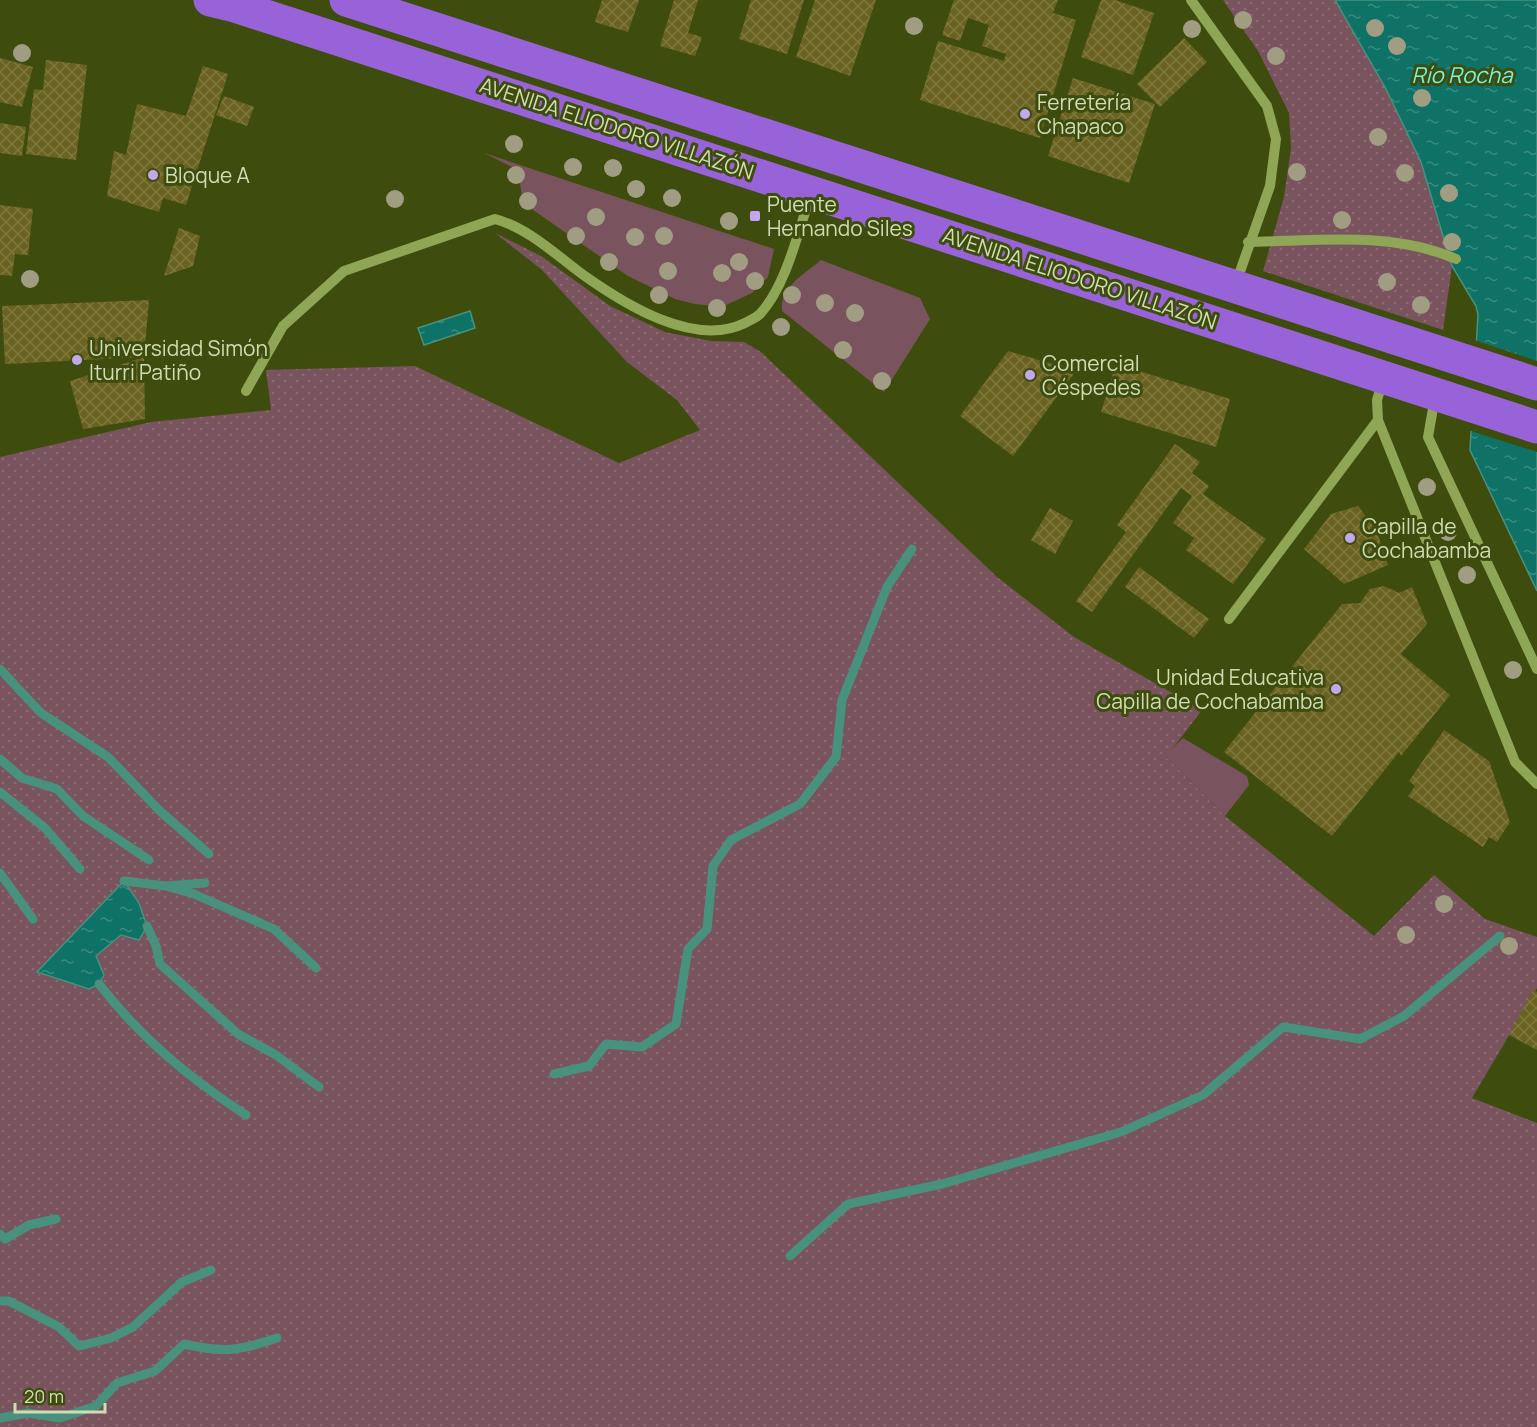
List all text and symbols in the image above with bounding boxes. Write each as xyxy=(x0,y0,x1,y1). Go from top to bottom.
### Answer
water label: Río Rocha xyxy=(1412,60,1514,90)
street label: AVENIDA ELIODORO VILLAZÓN xyxy=(476,70,758,186)
place label: Ferretería Chapaco xyxy=(1037,88,1131,140)
marker: Ferretería Chapaco xyxy=(1018,107,1032,121)
place label: Bloque A xyxy=(165,161,250,189)
marker: Bloque A xyxy=(146,168,160,182)
place label: Puente Hernando Siles xyxy=(767,190,913,242)
marker: Puente Hernando Siles xyxy=(748,209,762,223)
street label: AVENIDA ELIODORO VILLAZÓN xyxy=(939,220,1221,336)
place label: Universidad Simón Iturri Patiño xyxy=(89,334,268,386)
place label: Comercial Céspedes xyxy=(1042,349,1141,401)
marker: Universidad Simón Iturri Patiño xyxy=(70,353,84,367)
marker: Comercial Céspedes xyxy=(1023,368,1037,382)
place label: Capilla de Cochabamba xyxy=(1362,512,1491,564)
marker: Capilla de Cochabamba xyxy=(1343,531,1357,545)
place label: Unidad Educativa Capilla de Cochabamba xyxy=(1096,663,1324,715)
marker: Unidad Educativa Capilla de Cochabamba xyxy=(1329,682,1343,696)
scale bar xyxy=(15,1376,105,1414)
text: 20 m xyxy=(24,1384,64,1408)

